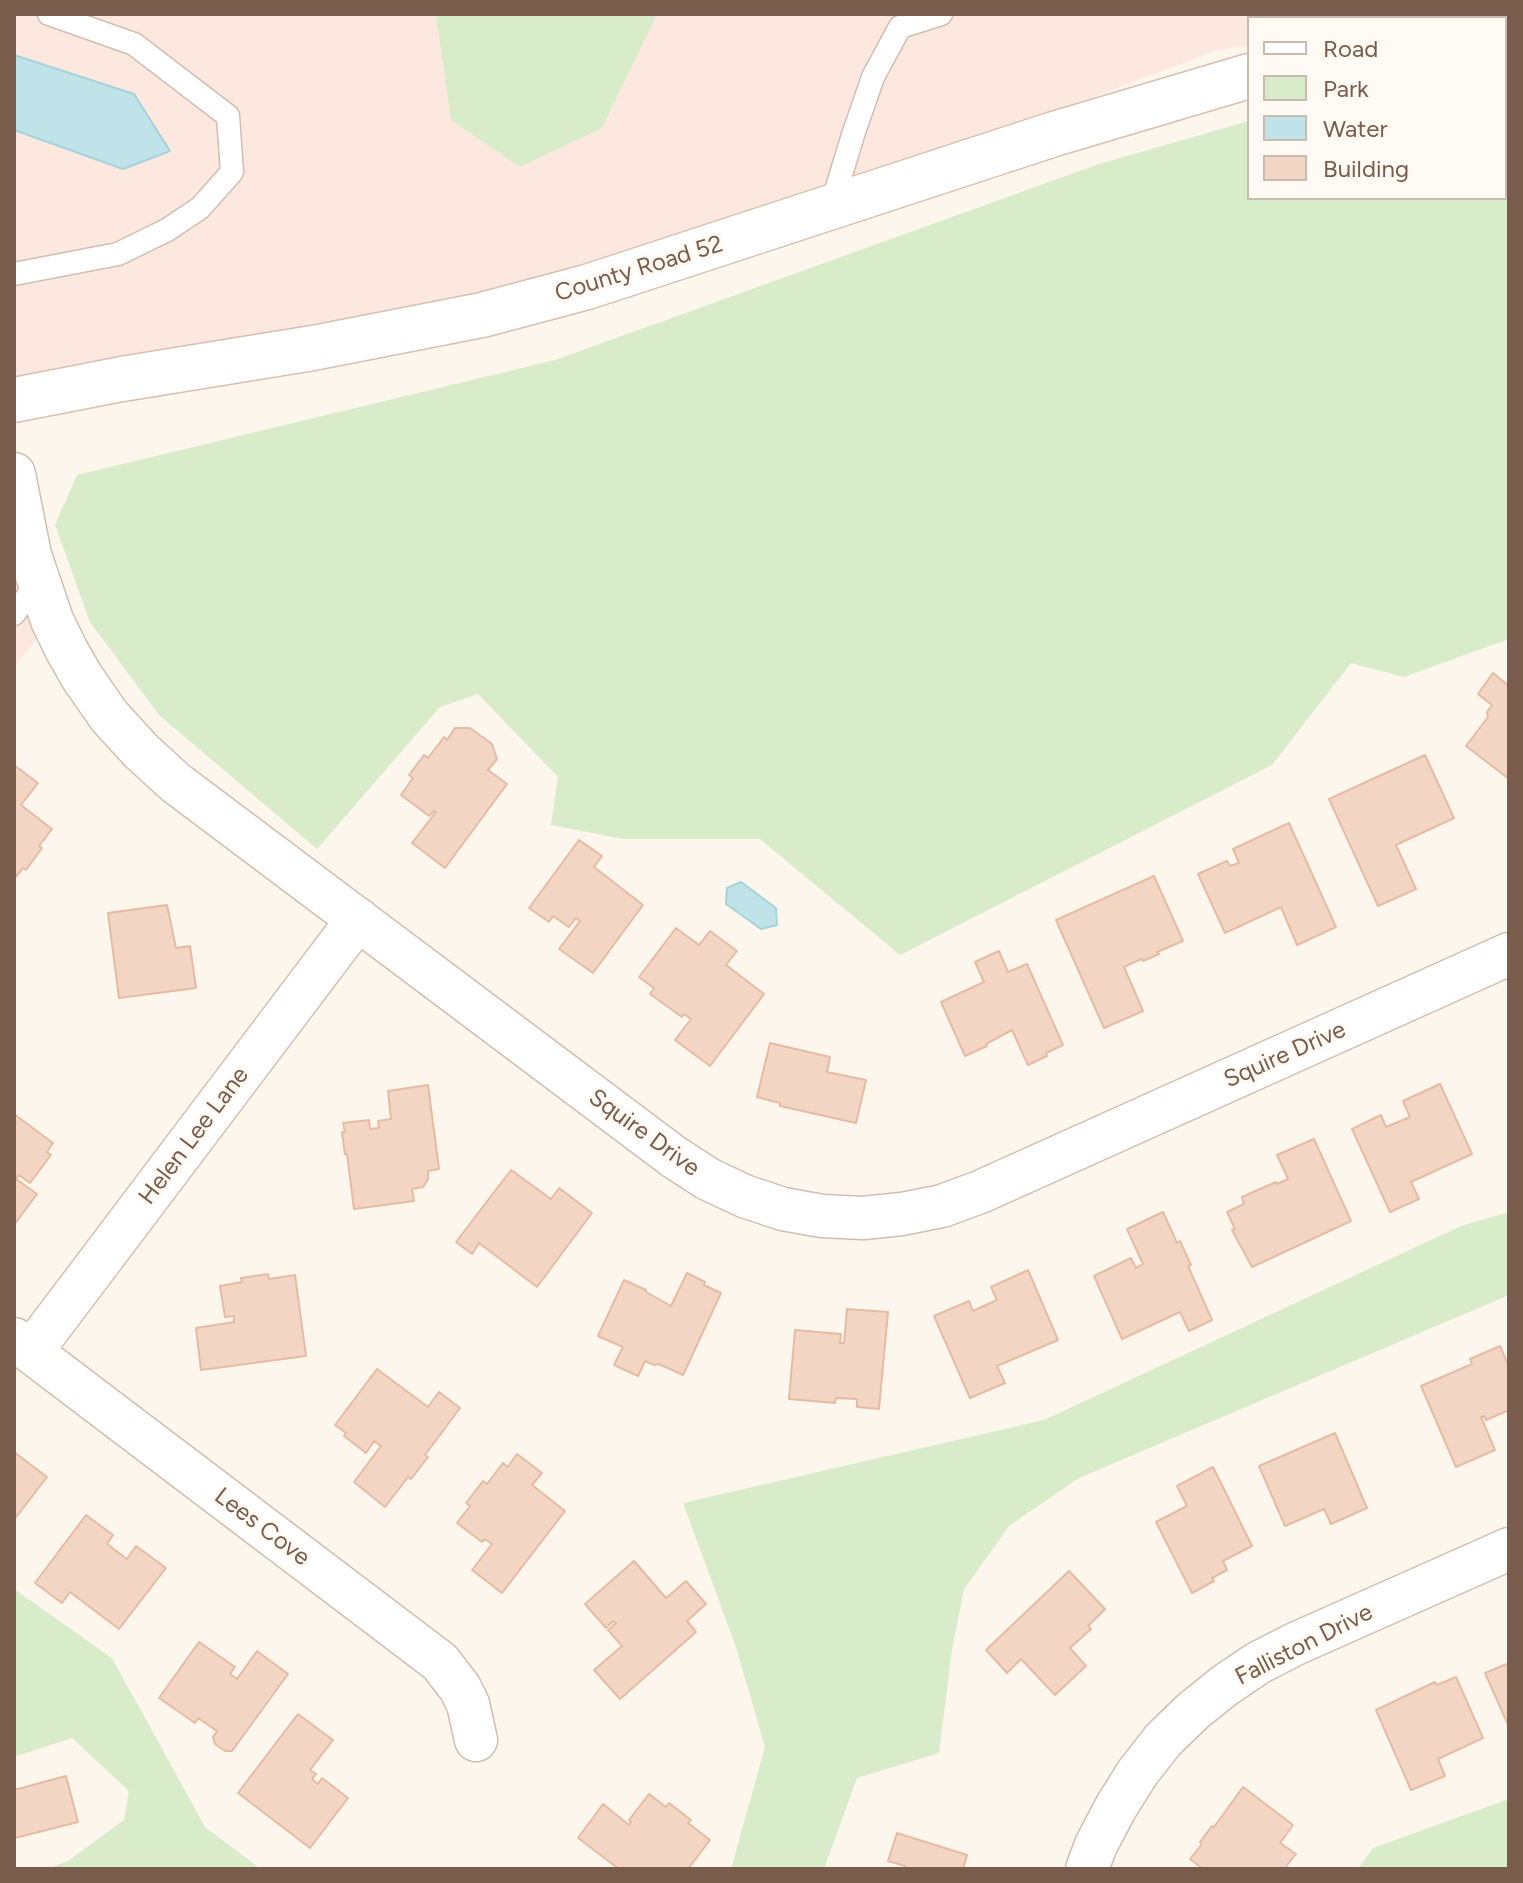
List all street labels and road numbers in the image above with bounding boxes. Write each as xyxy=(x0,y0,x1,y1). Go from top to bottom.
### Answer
street label: County Road 52 xyxy=(552,230,726,308)
street label: Squire Drive xyxy=(1220,1015,1350,1095)
street label: Helen Lee Lane xyxy=(133,1062,255,1210)
street label: Squire Drive xyxy=(583,1083,705,1183)
street label: Lees Cove xyxy=(209,1482,315,1572)
street label: Falliston Drive xyxy=(1231,1598,1377,1692)

